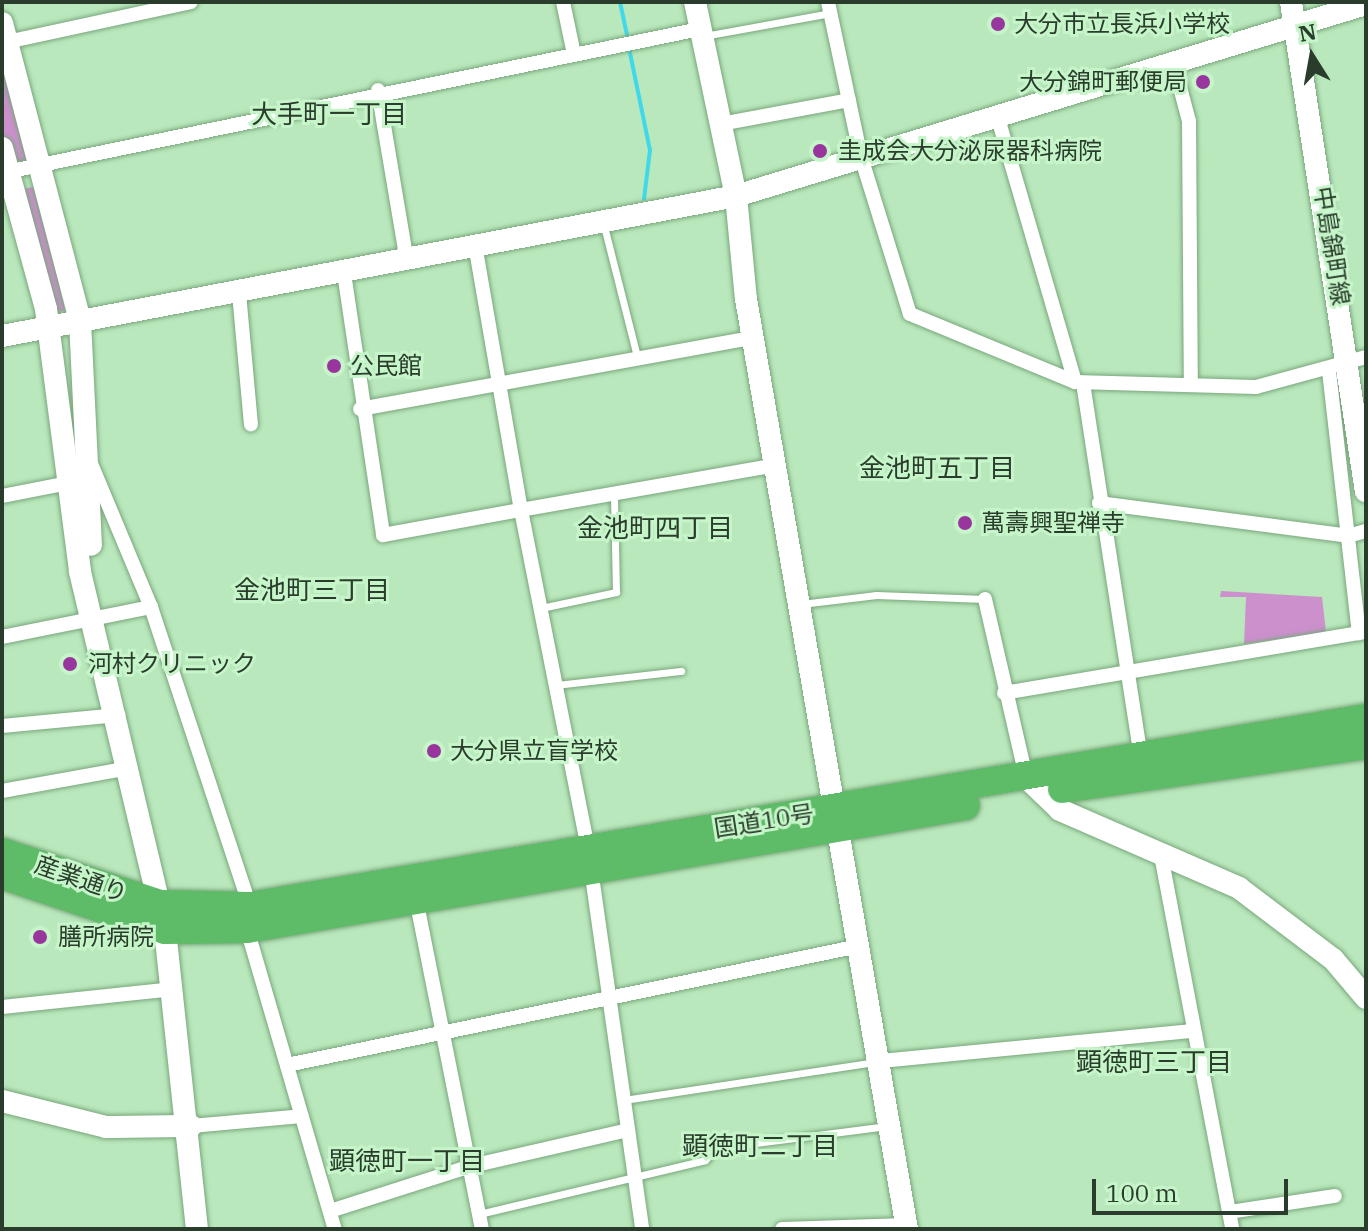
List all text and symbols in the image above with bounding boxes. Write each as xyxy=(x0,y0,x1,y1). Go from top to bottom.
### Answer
place label: 大分市立長浜小学校 xyxy=(1014,10,1230,38)
marker: 大分市立長浜小学校 xyxy=(989,15,1007,33)
north arrow xyxy=(1272,16,1352,96)
text: N xyxy=(1296,16,1319,48)
place label: 大分錦町郵便局 xyxy=(1019,68,1187,96)
marker: 大分錦町郵便局 xyxy=(1194,73,1212,91)
district label: 大手町一丁目 xyxy=(251,98,407,130)
place label: 圭成会大分泌尿器科病院 xyxy=(838,137,1102,165)
marker: 圭成会大分泌尿器科病院 xyxy=(809,140,831,162)
street label: 中島錦町線 xyxy=(1308,184,1356,308)
place label: 公民館 xyxy=(350,352,422,380)
marker: 公民館 xyxy=(325,357,343,375)
district label: 金池町五丁目 xyxy=(859,452,1015,484)
place label: 萬壽興聖禅寺 xyxy=(981,509,1125,537)
district label: 金池町四丁目 xyxy=(577,512,733,544)
marker: 萬壽興聖禅寺 xyxy=(956,514,974,532)
district label: 金池町三丁目 xyxy=(234,574,390,606)
place label: 河村クリニック xyxy=(88,650,256,678)
marker: 河村クリニック xyxy=(59,653,81,675)
place label: 大分県立盲学校 xyxy=(450,737,618,765)
marker: 大分県立盲学校 xyxy=(425,742,443,760)
street label: 国道10号 xyxy=(712,799,816,843)
street label: 産業通り xyxy=(31,850,131,908)
place label: 膳所病院 xyxy=(58,923,154,951)
marker: 膳所病院 xyxy=(29,926,51,948)
district label: 顕徳町三丁目 xyxy=(1076,1046,1232,1078)
district label: 顕徳町二丁目 xyxy=(682,1130,838,1162)
district label: 顕徳町一丁目 xyxy=(329,1145,485,1177)
scale bar xyxy=(1096,1163,1292,1213)
text: 100 m xyxy=(1106,1177,1178,1209)

